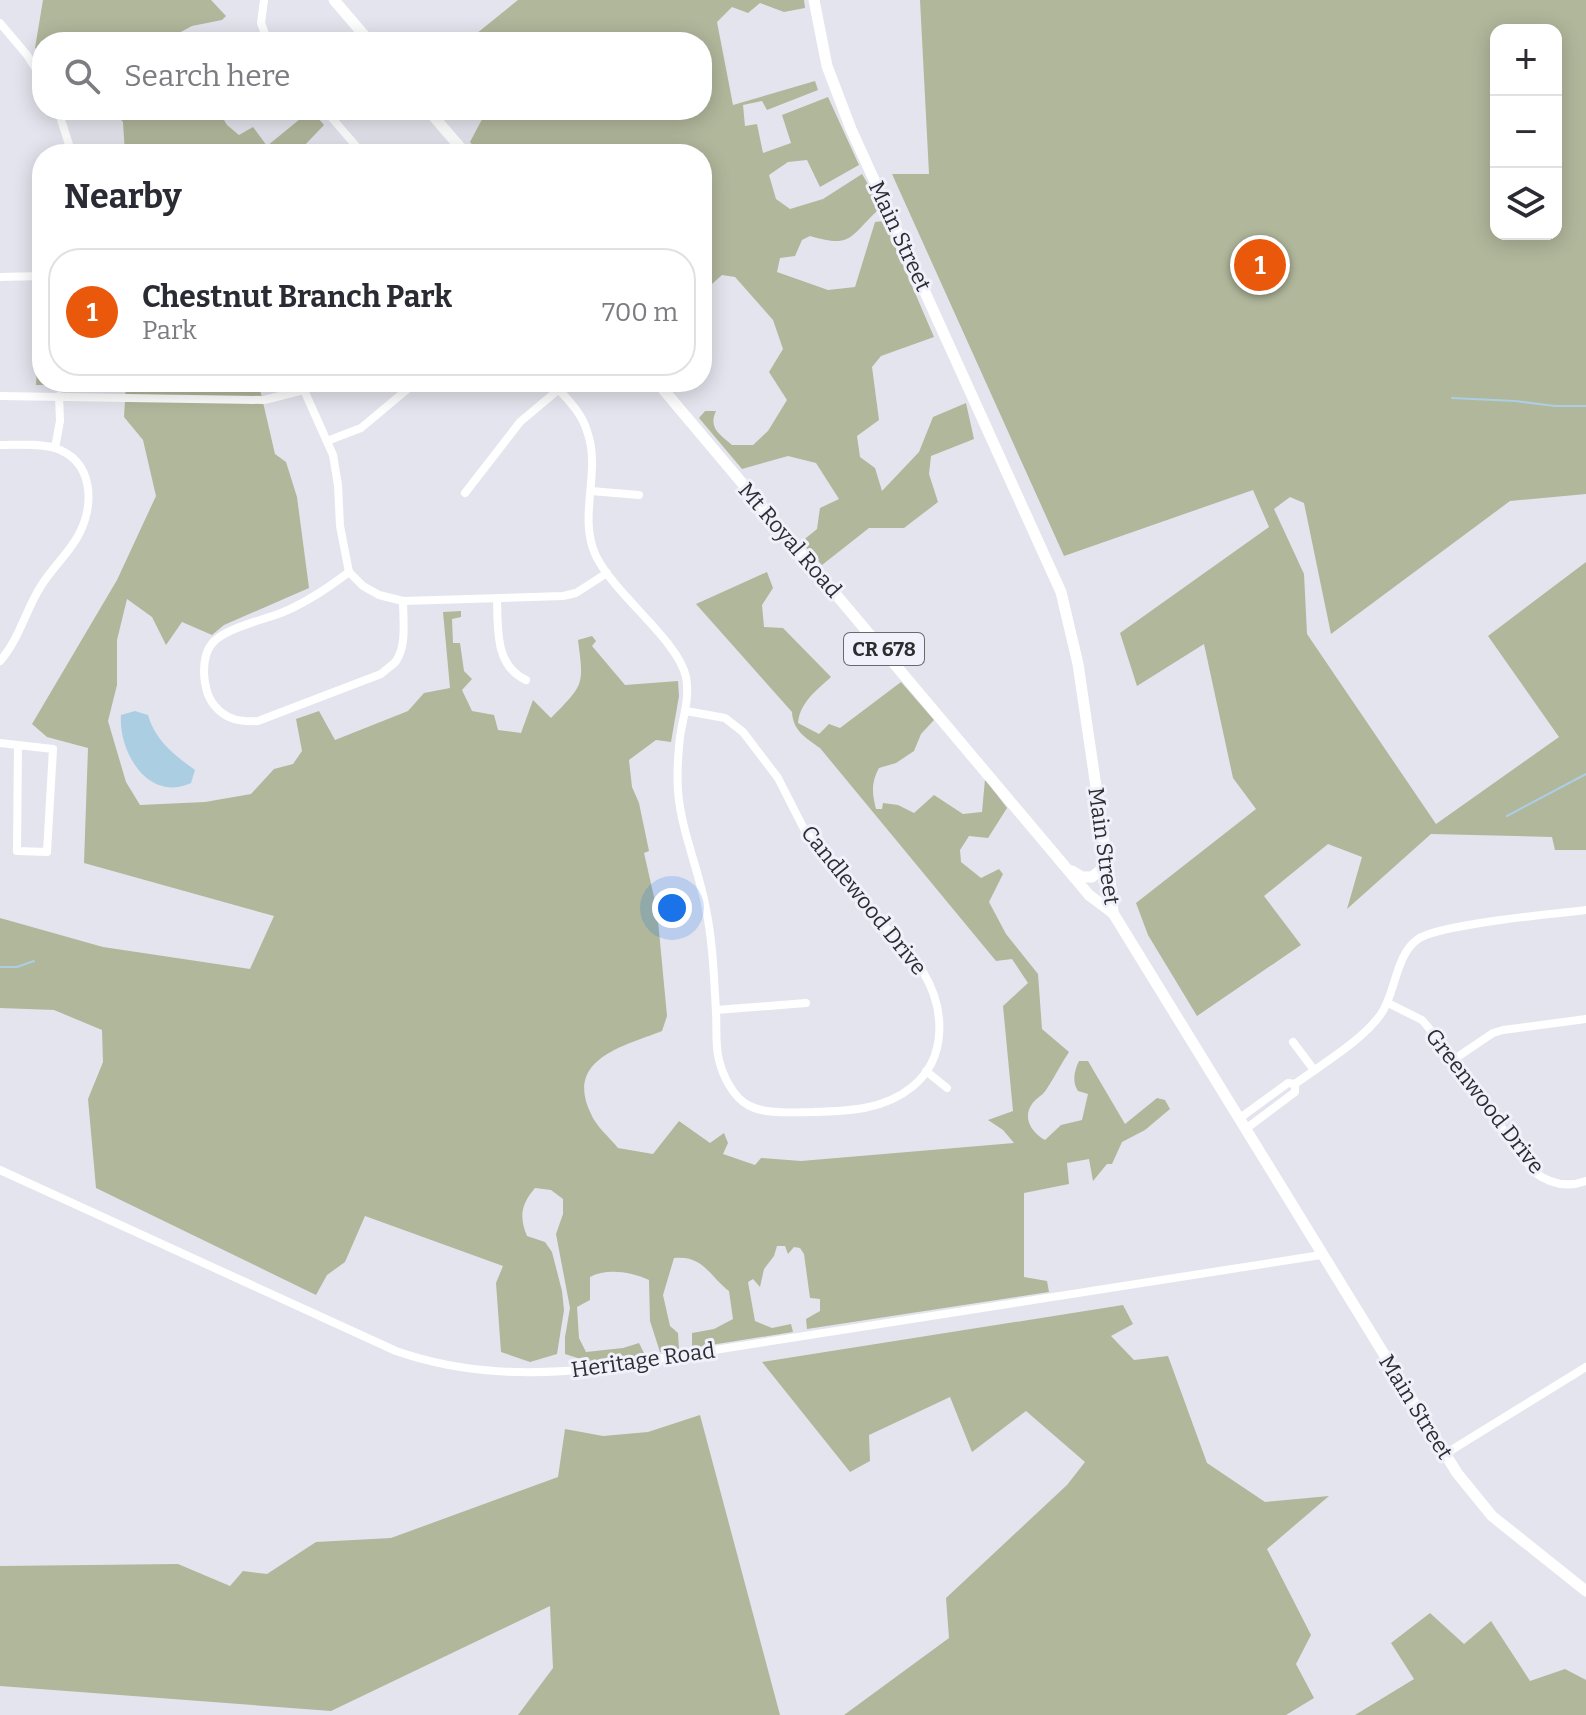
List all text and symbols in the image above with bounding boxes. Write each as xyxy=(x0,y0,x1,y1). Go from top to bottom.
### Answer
map controls xyxy=(1490,24,1562,240)
button: + xyxy=(1490,24,1562,96)
search box xyxy=(32,32,712,120)
icon: search xyxy=(60,54,104,98)
text: Search here xyxy=(124,58,291,94)
button: − xyxy=(1490,96,1562,168)
button: layers xyxy=(1490,168,1562,240)
text: Nearby xyxy=(64,176,182,217)
street label: Main Street xyxy=(863,177,937,295)
pin: 1 xyxy=(1234,235,1286,295)
text: Chestnut Branch Park xyxy=(142,279,452,315)
text: 1 xyxy=(86,297,98,328)
text: 700 m xyxy=(602,297,678,328)
text: Park xyxy=(142,315,197,346)
street label: Mt Royal Road xyxy=(733,477,847,603)
road number: CR 678 xyxy=(844,633,924,665)
street label: Main Street xyxy=(1082,786,1126,906)
street label: Candlewood Drive xyxy=(795,820,933,980)
your location xyxy=(652,888,692,928)
street label: Greenwood Drive xyxy=(1420,1023,1550,1179)
street label: Heritage Road xyxy=(569,1337,717,1383)
street label: Main Street xyxy=(1373,1350,1459,1464)

